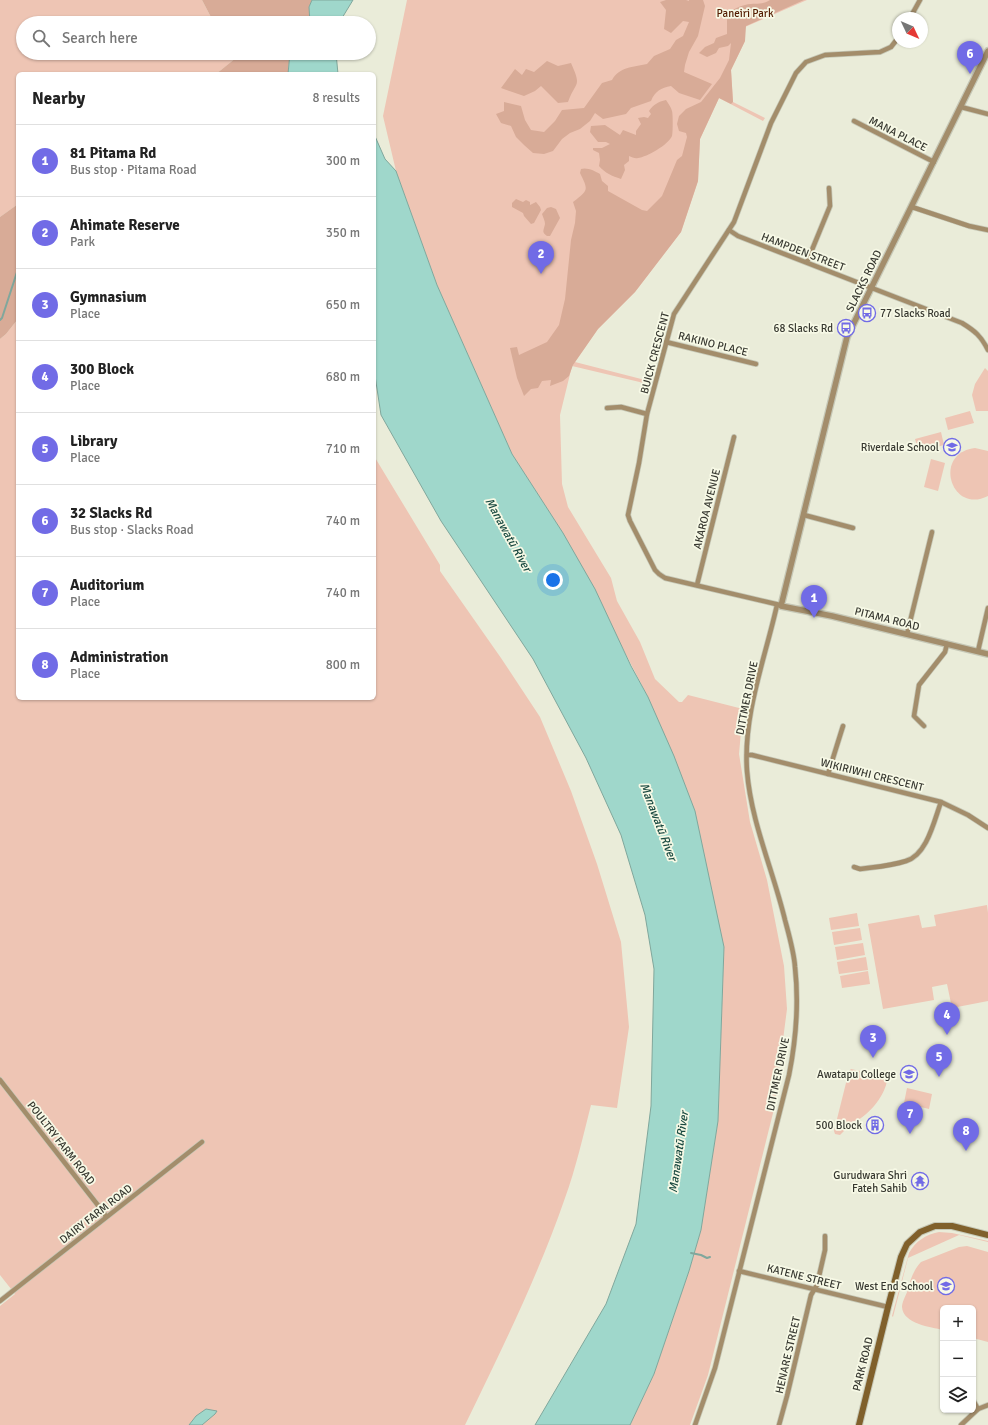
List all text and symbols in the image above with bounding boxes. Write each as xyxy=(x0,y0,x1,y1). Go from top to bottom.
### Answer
park label: Paneiri Park xyxy=(717,7,774,20)
north arrow xyxy=(892,12,928,48)
search box xyxy=(16,16,376,60)
icon: search xyxy=(30,27,52,49)
text: Search here xyxy=(62,29,138,47)
pin: 6 xyxy=(957,41,983,74)
text: Nearby xyxy=(32,88,85,109)
text: 8 results xyxy=(312,90,360,106)
street label: MANA PLACE xyxy=(867,114,929,154)
text: 81 Pitama Rd xyxy=(70,144,156,162)
text: 1 xyxy=(41,153,49,169)
text: 300 m xyxy=(326,153,360,169)
text: Bus stop · Pitama Road xyxy=(70,162,197,178)
text: Ahimate Reserve xyxy=(70,216,180,234)
text: 2 xyxy=(41,225,49,241)
text: 350 m xyxy=(326,225,360,241)
street label: HAMPDEN STREET xyxy=(759,230,847,274)
text: Park xyxy=(70,234,95,250)
pin: 2 xyxy=(528,241,554,274)
street label: SLACKS ROAD xyxy=(843,248,885,314)
text: Gymnasium xyxy=(70,288,147,306)
text: 3 xyxy=(41,297,49,313)
text: 650 m xyxy=(326,297,360,313)
bus stop icon: 77 Slacks Road xyxy=(857,303,877,323)
text: Place xyxy=(70,306,100,322)
place label: 77 Slacks Road xyxy=(880,307,951,320)
street label: BUICK CRESCENT xyxy=(638,310,672,395)
bus stop icon: 68 Slacks Rd xyxy=(836,318,856,338)
place label: 68 Slacks Rd xyxy=(774,322,833,335)
street label: RAKINO PLACE xyxy=(677,329,749,359)
text: 300 Block xyxy=(70,360,134,378)
text: 4 xyxy=(41,369,49,385)
text: 680 m xyxy=(326,369,360,385)
text: Place xyxy=(70,378,100,394)
text: Library xyxy=(70,432,118,450)
school or university icon: Riverdale School xyxy=(942,437,962,457)
text: 5 xyxy=(41,441,49,457)
text: 710 m xyxy=(326,441,360,457)
place label: Riverdale School xyxy=(861,441,939,454)
text: Place xyxy=(70,450,100,466)
street label: AKAROA AVENUE xyxy=(691,467,723,551)
water label: Manawatū River xyxy=(482,495,535,576)
text: 32 Slacks Rd xyxy=(70,504,152,522)
text: 6 xyxy=(41,513,49,529)
text: 740 m xyxy=(326,513,360,529)
text: Bus stop · Slacks Road xyxy=(70,522,194,538)
your location xyxy=(543,570,563,590)
text: Auditorium xyxy=(70,576,144,594)
text: 7 xyxy=(41,585,49,601)
text: 740 m xyxy=(326,585,360,601)
pin: 1 xyxy=(801,585,827,618)
text: Place xyxy=(70,594,100,610)
street label: PITAMA ROAD xyxy=(853,605,921,633)
text: Administration xyxy=(70,648,169,666)
text: 8 xyxy=(41,657,49,673)
text: 800 m xyxy=(326,657,360,673)
street label: DITTMER DRIVE xyxy=(733,660,761,736)
text: Place xyxy=(70,666,100,682)
street label: WIKIRIWHI CRESCENT xyxy=(819,756,926,794)
water label: Manawatū River xyxy=(636,781,680,865)
pin: 4 xyxy=(934,1002,960,1035)
pin: 3 xyxy=(860,1025,886,1058)
street label: DITTMER DRIVE xyxy=(764,1036,792,1112)
pin: 5 xyxy=(926,1044,952,1077)
school or university icon: Awatapu College xyxy=(899,1064,919,1084)
place label: Awatapu College xyxy=(817,1068,896,1081)
street label: POULTRY FARM ROAD xyxy=(24,1099,98,1187)
pin: 7 xyxy=(897,1101,923,1134)
water label: Manawatū River xyxy=(666,1109,692,1194)
building icon: 500 Block xyxy=(865,1115,885,1135)
pin: 8 xyxy=(953,1118,979,1151)
place label: 500 Block xyxy=(816,1119,862,1132)
place label: Gurudwara Shri Fateh Sahib xyxy=(833,1169,907,1195)
temple icon: Gurudwara Shri Fateh Sahib xyxy=(910,1171,930,1191)
street label: DAIRY FARM ROAD xyxy=(57,1182,135,1246)
street label: KATENE STREET xyxy=(766,1261,843,1293)
school or university icon: West End School xyxy=(936,1276,956,1296)
place label: West End School xyxy=(855,1280,933,1293)
map controls xyxy=(940,1305,976,1413)
button: + xyxy=(940,1305,976,1341)
street label: HENARE STREET xyxy=(773,1315,803,1395)
street label: PARK ROAD xyxy=(850,1336,876,1392)
button: − xyxy=(940,1341,976,1377)
button: layers xyxy=(940,1377,976,1413)

